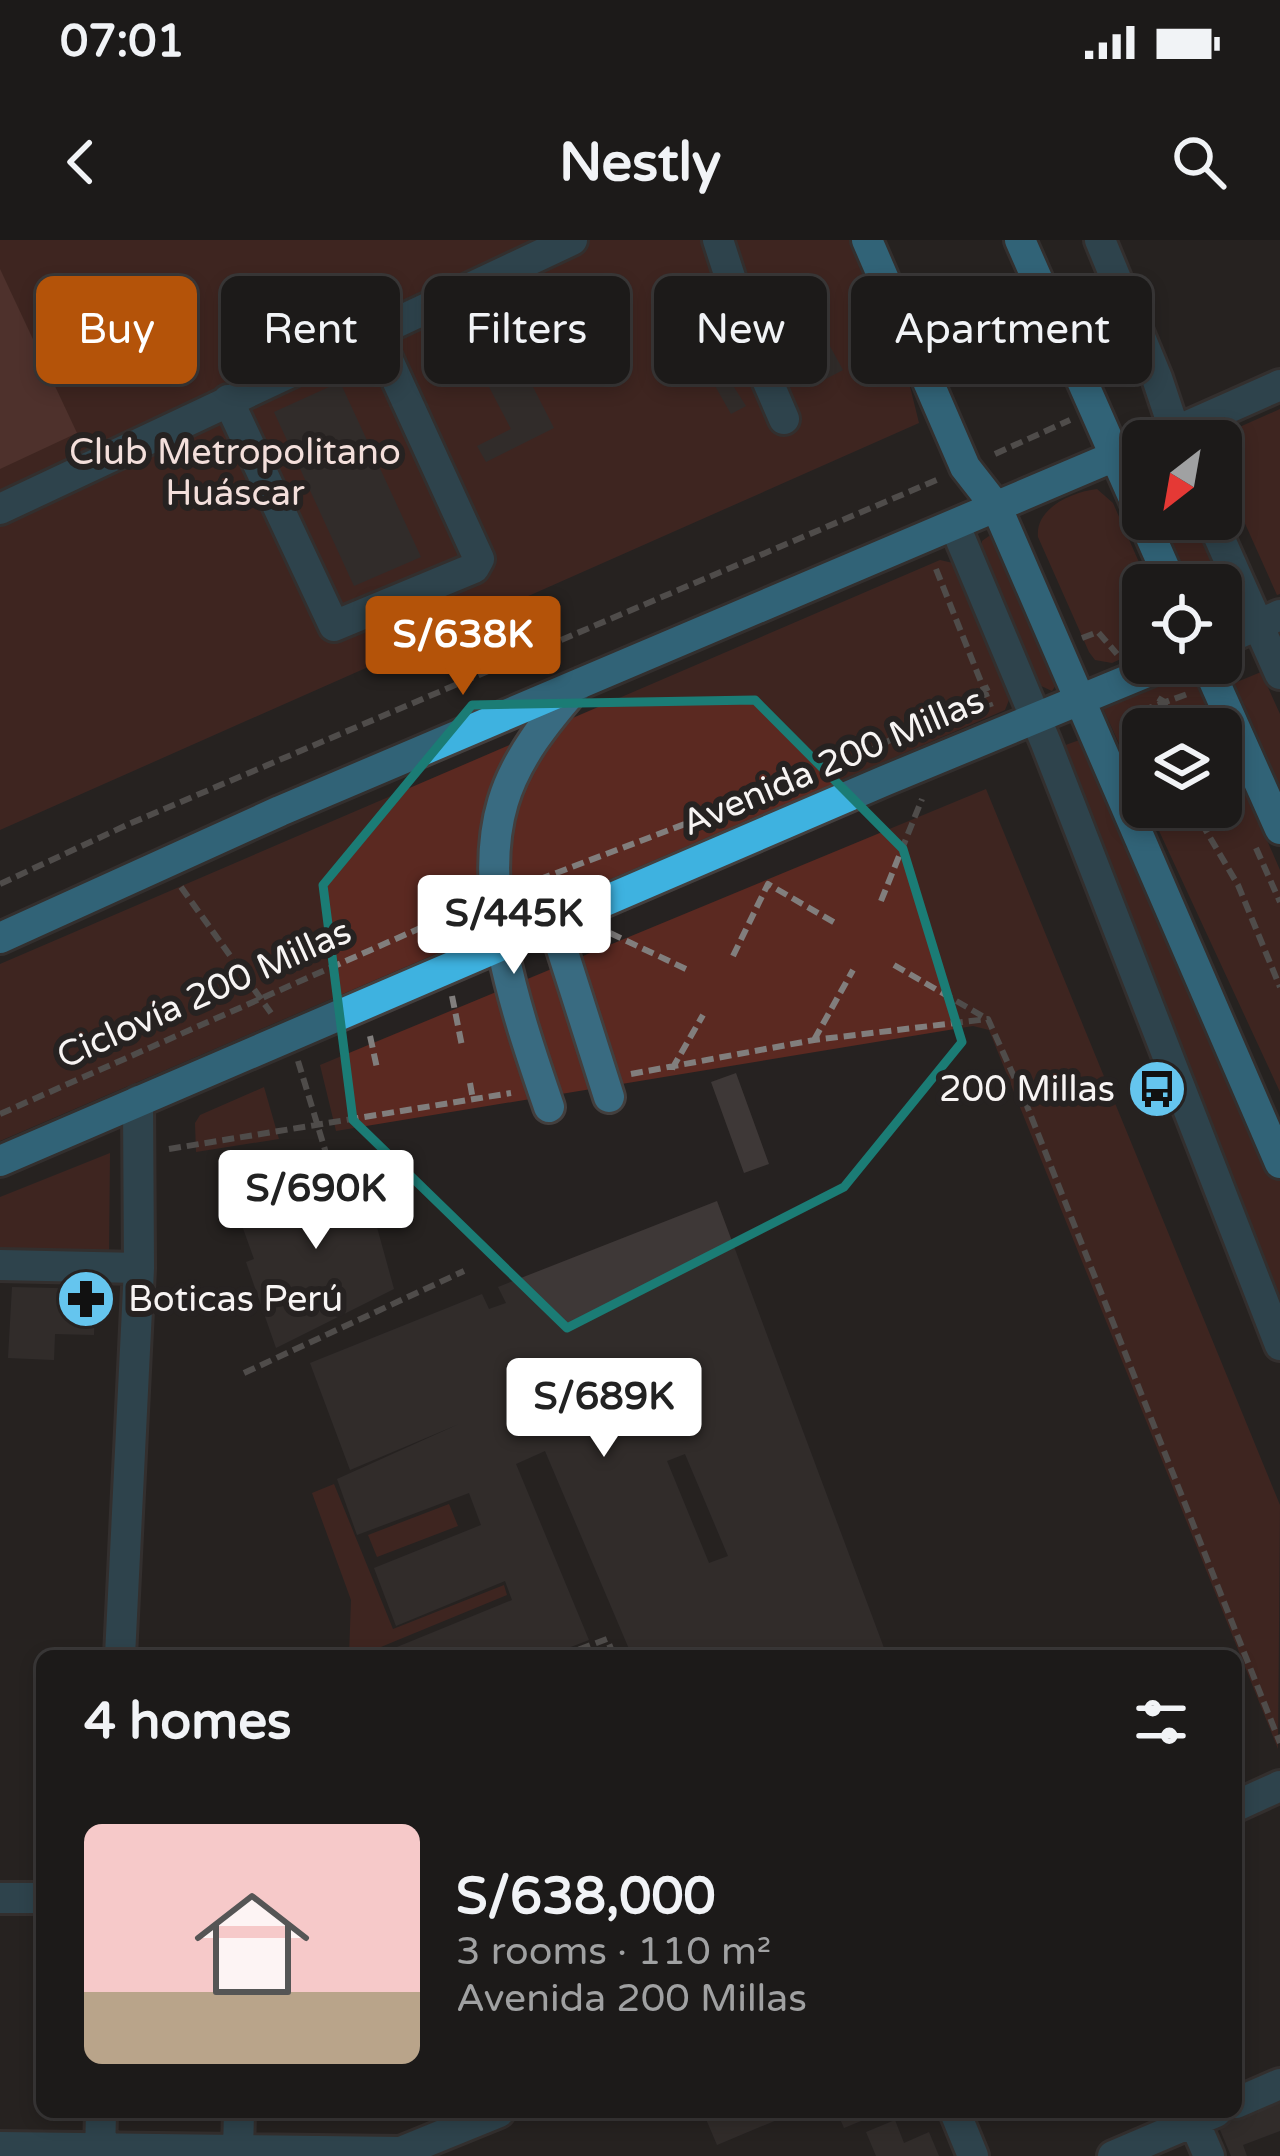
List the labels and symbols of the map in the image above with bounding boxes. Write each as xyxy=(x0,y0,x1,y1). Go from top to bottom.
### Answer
north arrow xyxy=(1122,420,1242,540)
park label: Club Metropolitano Huáscar xyxy=(69,431,401,515)
pin: S/638K xyxy=(365,596,561,698)
street label: Avenida 200 Millas xyxy=(675,679,991,845)
pin: S/445K xyxy=(416,875,612,977)
street label: Ciclovía 200 Millas xyxy=(50,910,358,1078)
bus stop icon: 200 Millas xyxy=(1126,1058,1188,1120)
place label: 200 Millas xyxy=(939,1068,1115,1111)
pin: S/690K xyxy=(218,1150,414,1252)
pharmacy icon: Boticas Perú xyxy=(55,1268,117,1330)
place label: Boticas Perú xyxy=(128,1278,343,1321)
pin: S/689K xyxy=(506,1358,702,1460)

